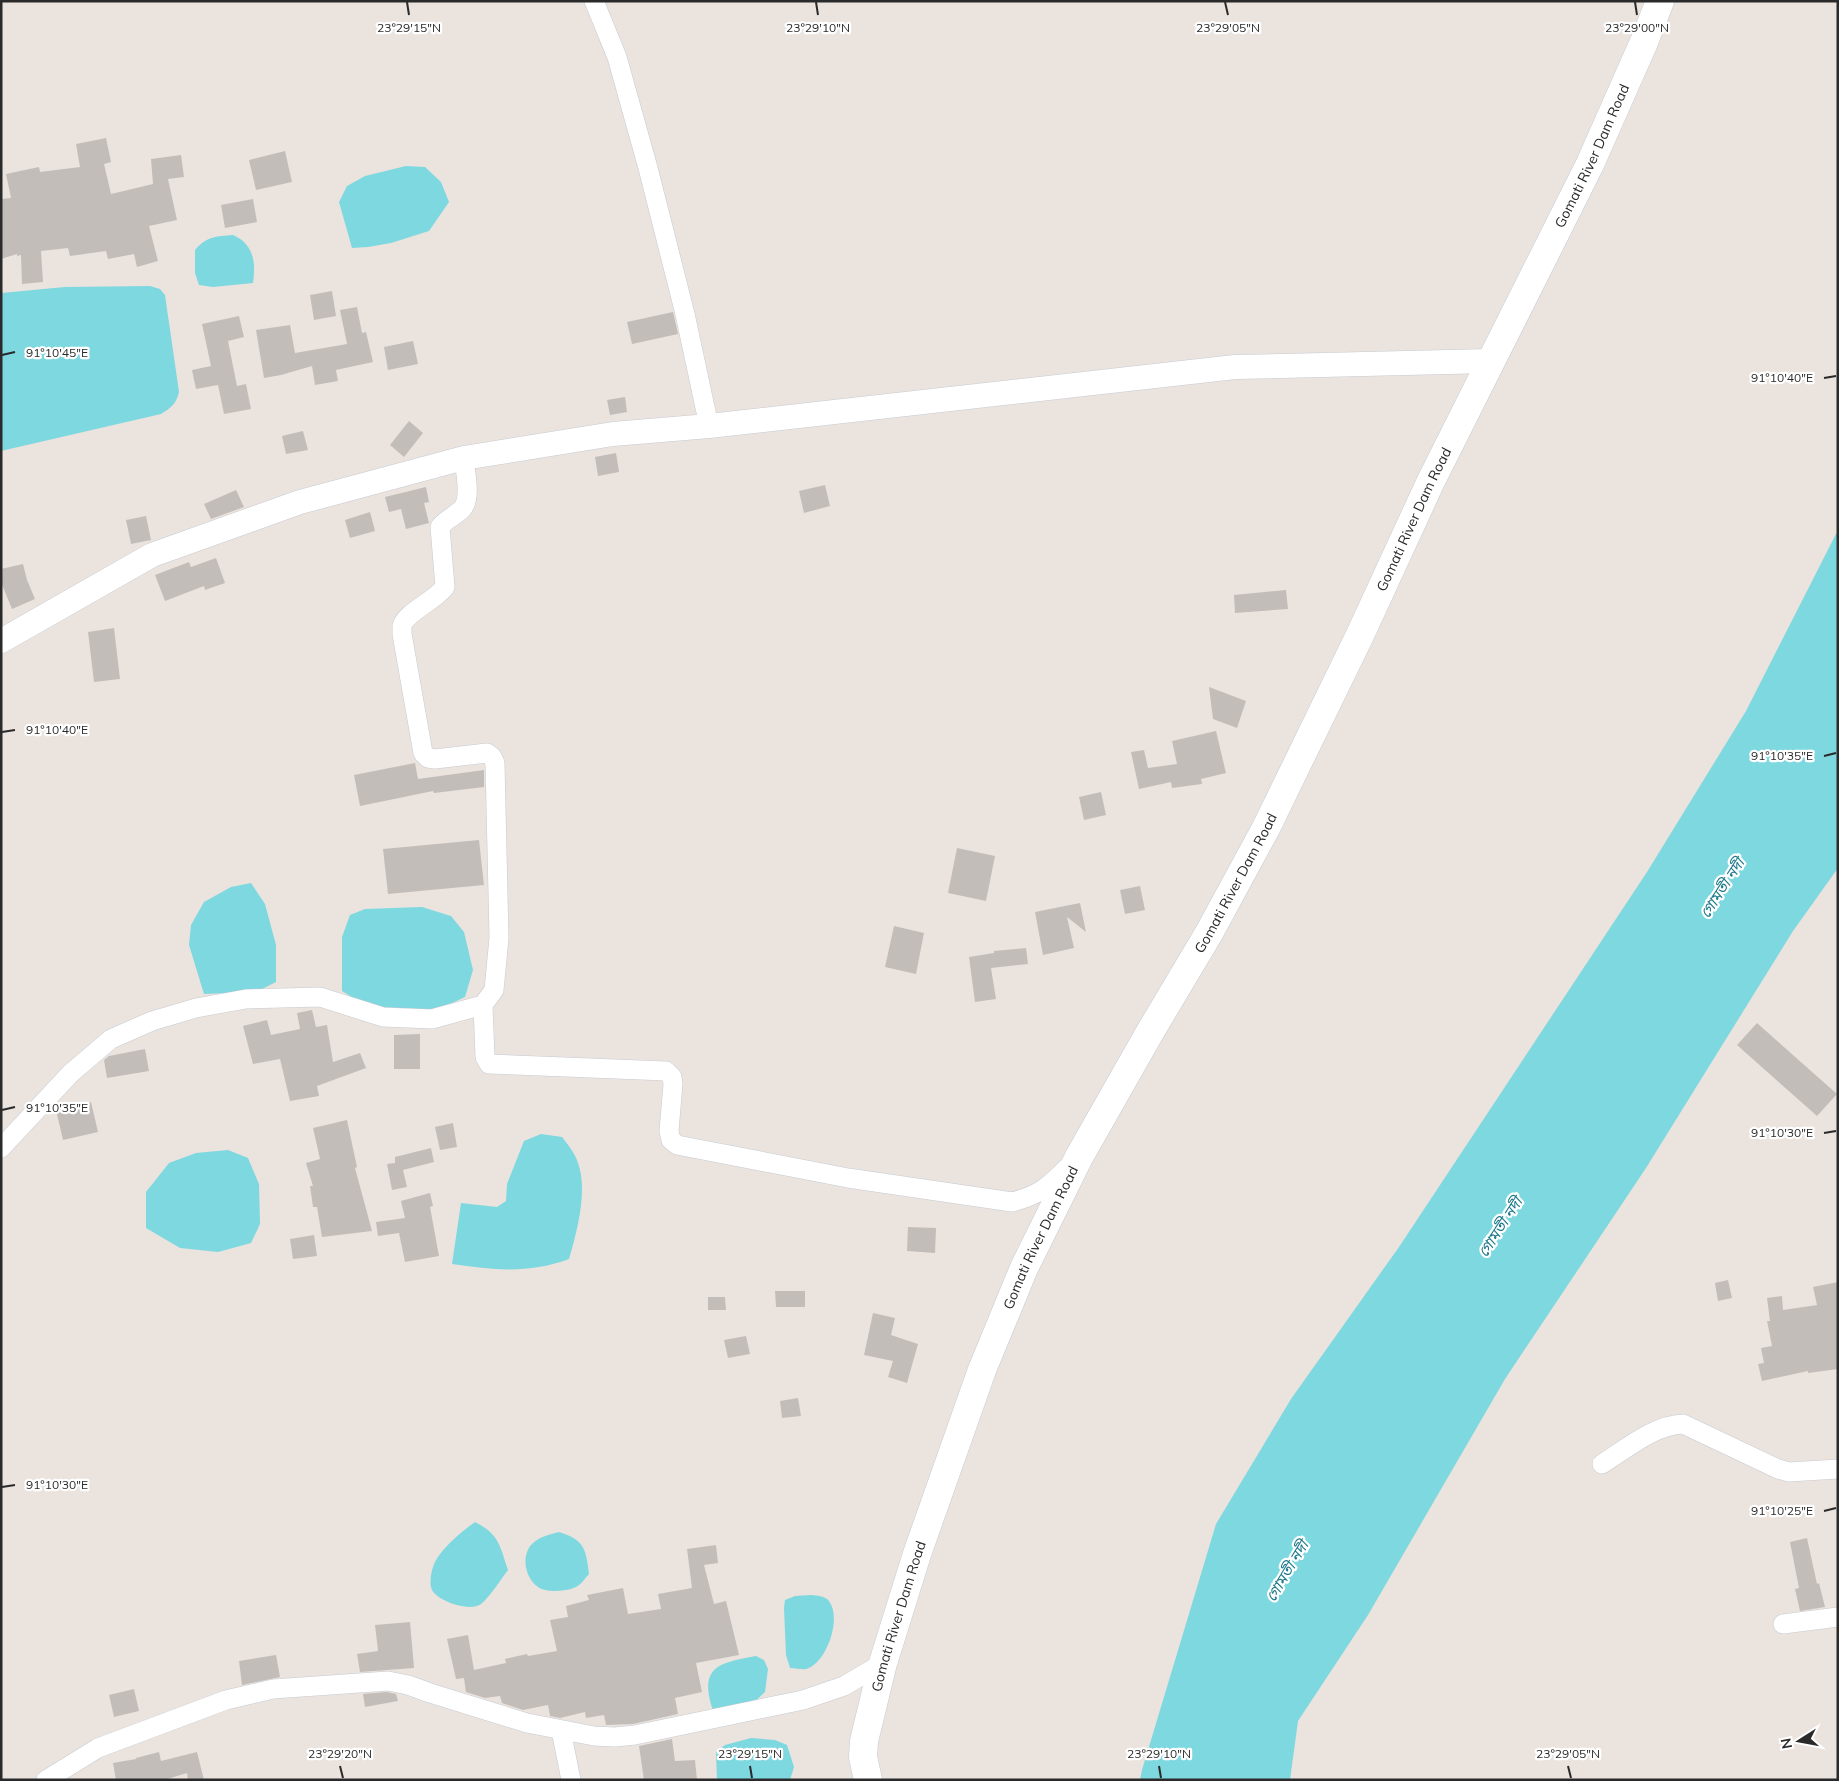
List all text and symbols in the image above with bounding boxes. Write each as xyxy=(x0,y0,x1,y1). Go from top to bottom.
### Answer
text: 23°29'15"N xyxy=(377,20,441,35)
text: 23°29'10"N xyxy=(786,20,850,35)
text: 23°29'05"N xyxy=(1196,20,1260,35)
text: 23°29'00"N xyxy=(1605,20,1669,35)
street label: Gomati River Dam Road xyxy=(1551,81,1633,231)
text: 91°10'45"E xyxy=(26,345,88,360)
text: 91°10'40"E xyxy=(1751,370,1813,385)
street label: Gomati River Dam Road xyxy=(1372,445,1455,594)
text: 91°10'40"E xyxy=(26,722,88,737)
text: 91°10'35"E xyxy=(1751,748,1813,763)
street label: Gomati River Dam Road xyxy=(1190,810,1281,956)
water label: গোমতী নদী xyxy=(1696,852,1750,921)
text: 91°10'35"E xyxy=(26,1100,88,1115)
text: 91°10'30"E xyxy=(1751,1125,1813,1140)
street label: Gomati River Dam Road xyxy=(999,1163,1082,1312)
water label: গোমতী নদী xyxy=(1474,1191,1528,1260)
text: 91°10'30"E xyxy=(26,1477,88,1492)
text: 91°10'25"E xyxy=(1751,1503,1813,1518)
water label: গোমতী নদী xyxy=(1261,1535,1314,1605)
street label: Gomati River Dam Road xyxy=(867,1538,930,1694)
north arrow xyxy=(1774,1716,1824,1766)
text: N xyxy=(1776,1737,1796,1750)
text: 23°29'20"N xyxy=(308,1746,372,1761)
text: 23°29'15"N xyxy=(718,1746,782,1761)
text: 23°29'10"N xyxy=(1127,1746,1191,1761)
text: 23°29'05"N xyxy=(1536,1746,1600,1761)

